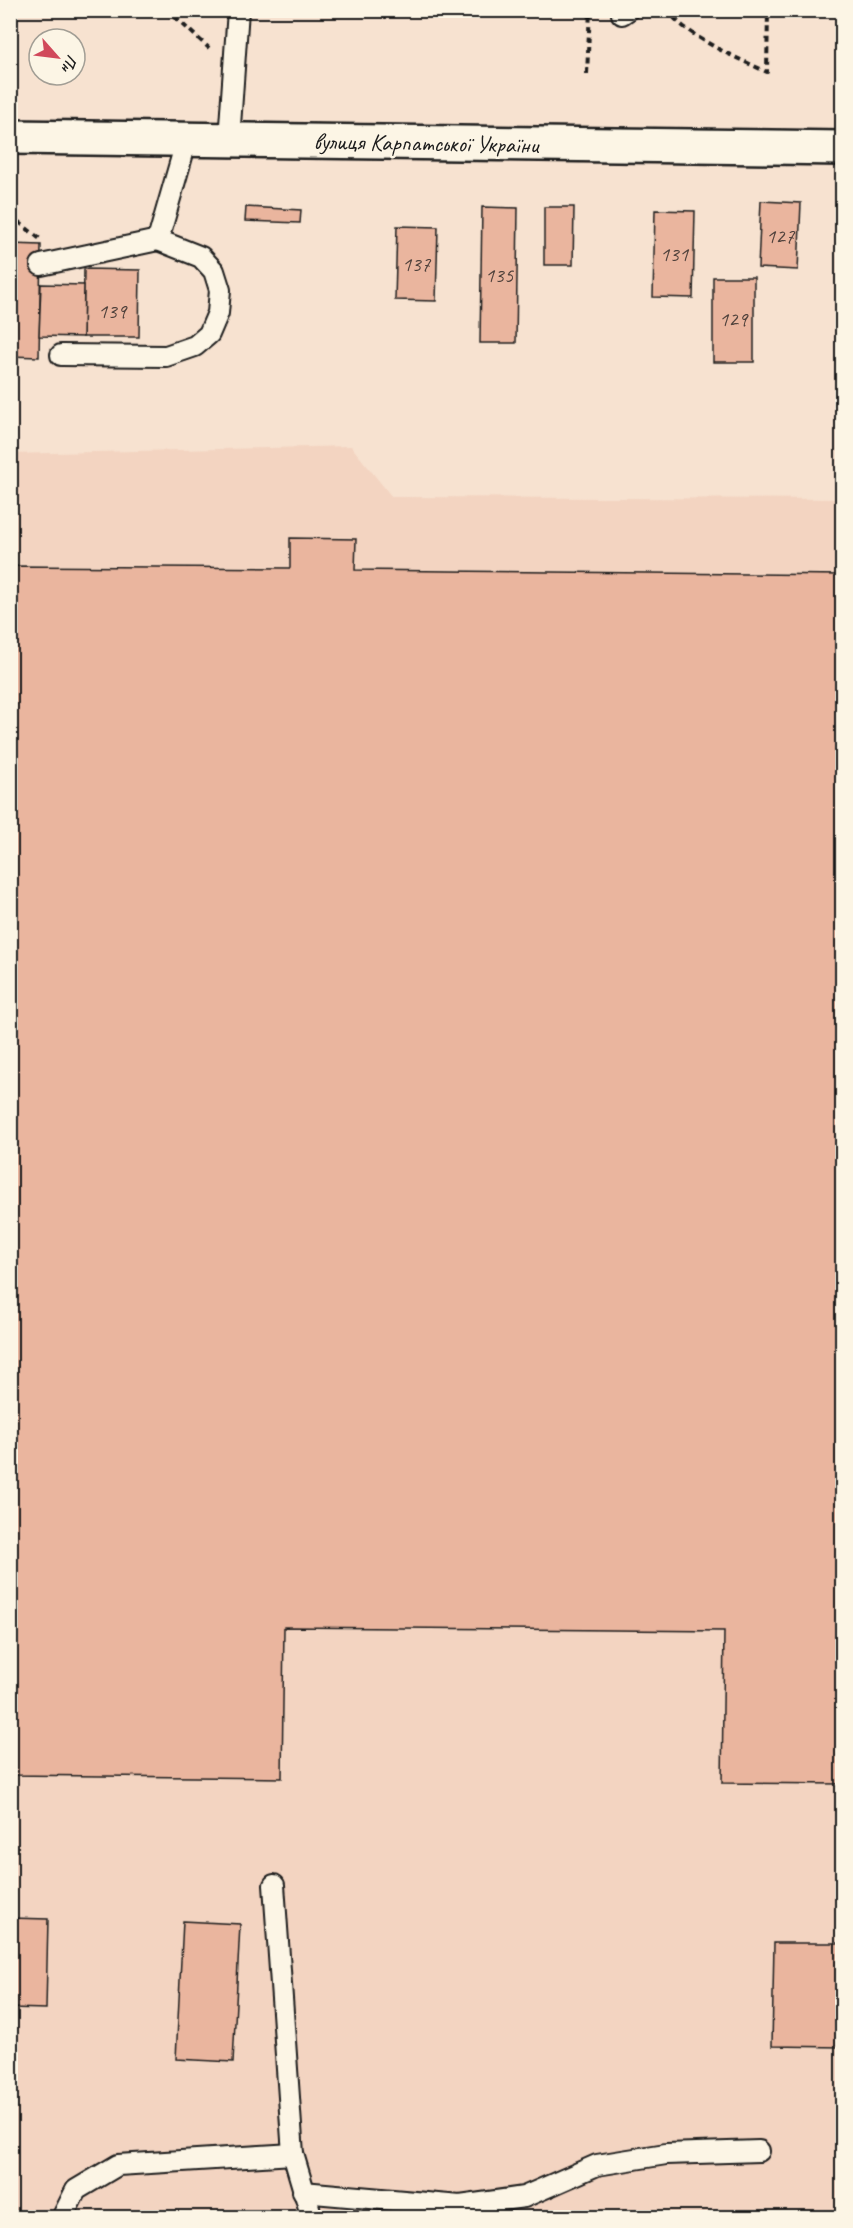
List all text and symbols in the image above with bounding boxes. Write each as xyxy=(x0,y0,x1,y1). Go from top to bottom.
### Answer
north arrow xyxy=(27,27,87,87)
text: Пн xyxy=(56,51,82,76)
street label: вулиця Карпатської України xyxy=(313,126,541,160)
house number: 127 xyxy=(766,223,796,249)
house number: 131 xyxy=(660,241,690,267)
house number: 137 xyxy=(402,251,432,277)
house number: 135 xyxy=(485,262,515,288)
house number: 139 xyxy=(98,298,128,324)
house number: 129 xyxy=(719,306,749,332)

